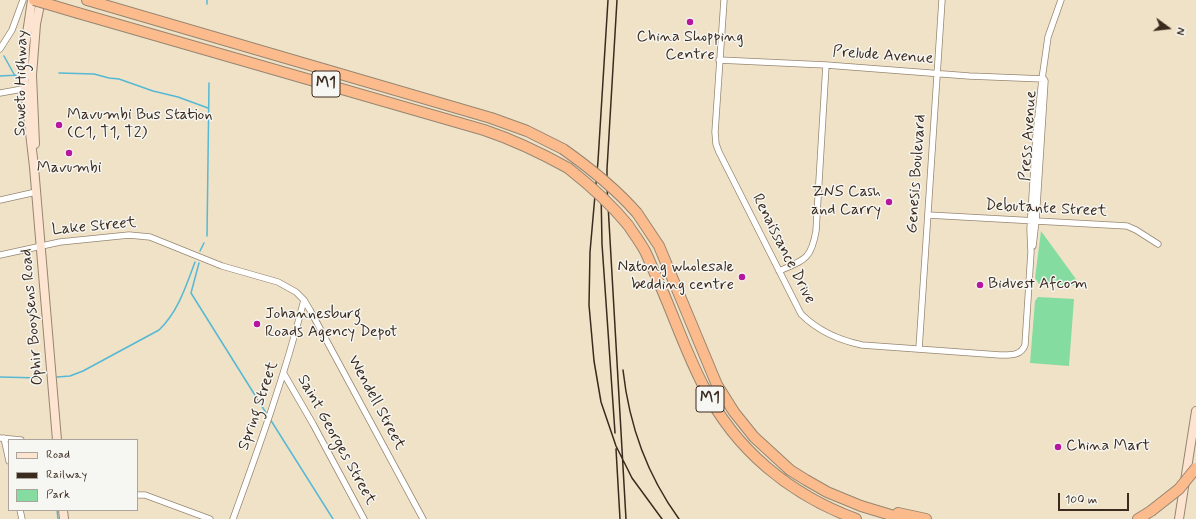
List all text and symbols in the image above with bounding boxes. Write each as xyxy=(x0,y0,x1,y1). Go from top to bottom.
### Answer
north arrow xyxy=(1148,8,1188,48)
marker: China Shopping Centre xyxy=(685,17,695,27)
text: N xyxy=(1172,26,1187,36)
place label: China Shopping Centre xyxy=(636,28,744,66)
street label: Soweto Highway xyxy=(11,30,33,136)
street label: Prelude Avenue xyxy=(832,43,934,69)
road number: M1 xyxy=(312,71,340,97)
street label: Press Avenue xyxy=(1016,90,1042,182)
place label: Mavumbi Bus Station (C1, T1, T2) xyxy=(67,106,212,144)
street label: Genesis Boulevard xyxy=(903,114,931,234)
marker: Mavumbi Bus Station (C1, T1, T2) xyxy=(54,120,64,130)
marker: Mavumbi xyxy=(64,148,74,158)
place label: Mavumbi xyxy=(37,159,101,179)
place label: ZNS Cash and Carry xyxy=(811,183,881,221)
street label: Renaissance Drive xyxy=(747,191,819,307)
street label: Debutante Street xyxy=(985,196,1107,222)
marker: ZNS Cash and Carry xyxy=(884,197,894,207)
street label: Lake Street xyxy=(51,214,137,240)
street label: Ophir Booysens Road xyxy=(17,248,49,386)
place label: Natong wholesale bedding centre xyxy=(618,258,734,296)
marker: Natong wholesale bedding centre xyxy=(737,272,747,282)
place label: Bidvest Afcom xyxy=(988,275,1088,295)
marker: Bidvest Afcom xyxy=(975,280,985,290)
place label: Johannesburg Roads Agency Depot xyxy=(265,305,398,343)
marker: Johannesburg Roads Agency Depot xyxy=(252,319,262,329)
street label: Wendell Street xyxy=(343,352,409,454)
street label: Spring Street xyxy=(235,359,283,453)
street label: Saint Georges Street xyxy=(292,372,380,508)
road number: M1 xyxy=(696,386,724,412)
place label: China Mart xyxy=(1066,437,1150,457)
legend xyxy=(8,439,138,511)
marker: China Mart xyxy=(1053,442,1063,452)
text: Road xyxy=(46,447,70,463)
text: Railway xyxy=(46,467,87,483)
scale bar xyxy=(1060,485,1131,511)
text: Park xyxy=(46,487,70,503)
text: 100 m xyxy=(1065,492,1097,508)

